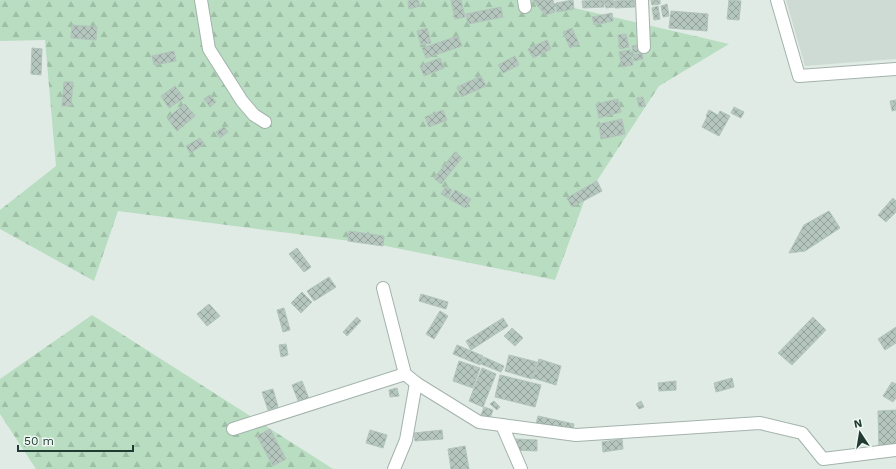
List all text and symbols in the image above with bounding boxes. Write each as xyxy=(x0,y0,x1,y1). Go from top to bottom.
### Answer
north arrow xyxy=(840,413,880,453)
text: N xyxy=(853,417,863,431)
scale bar xyxy=(18,427,133,453)
text: 50 m xyxy=(24,434,54,448)

